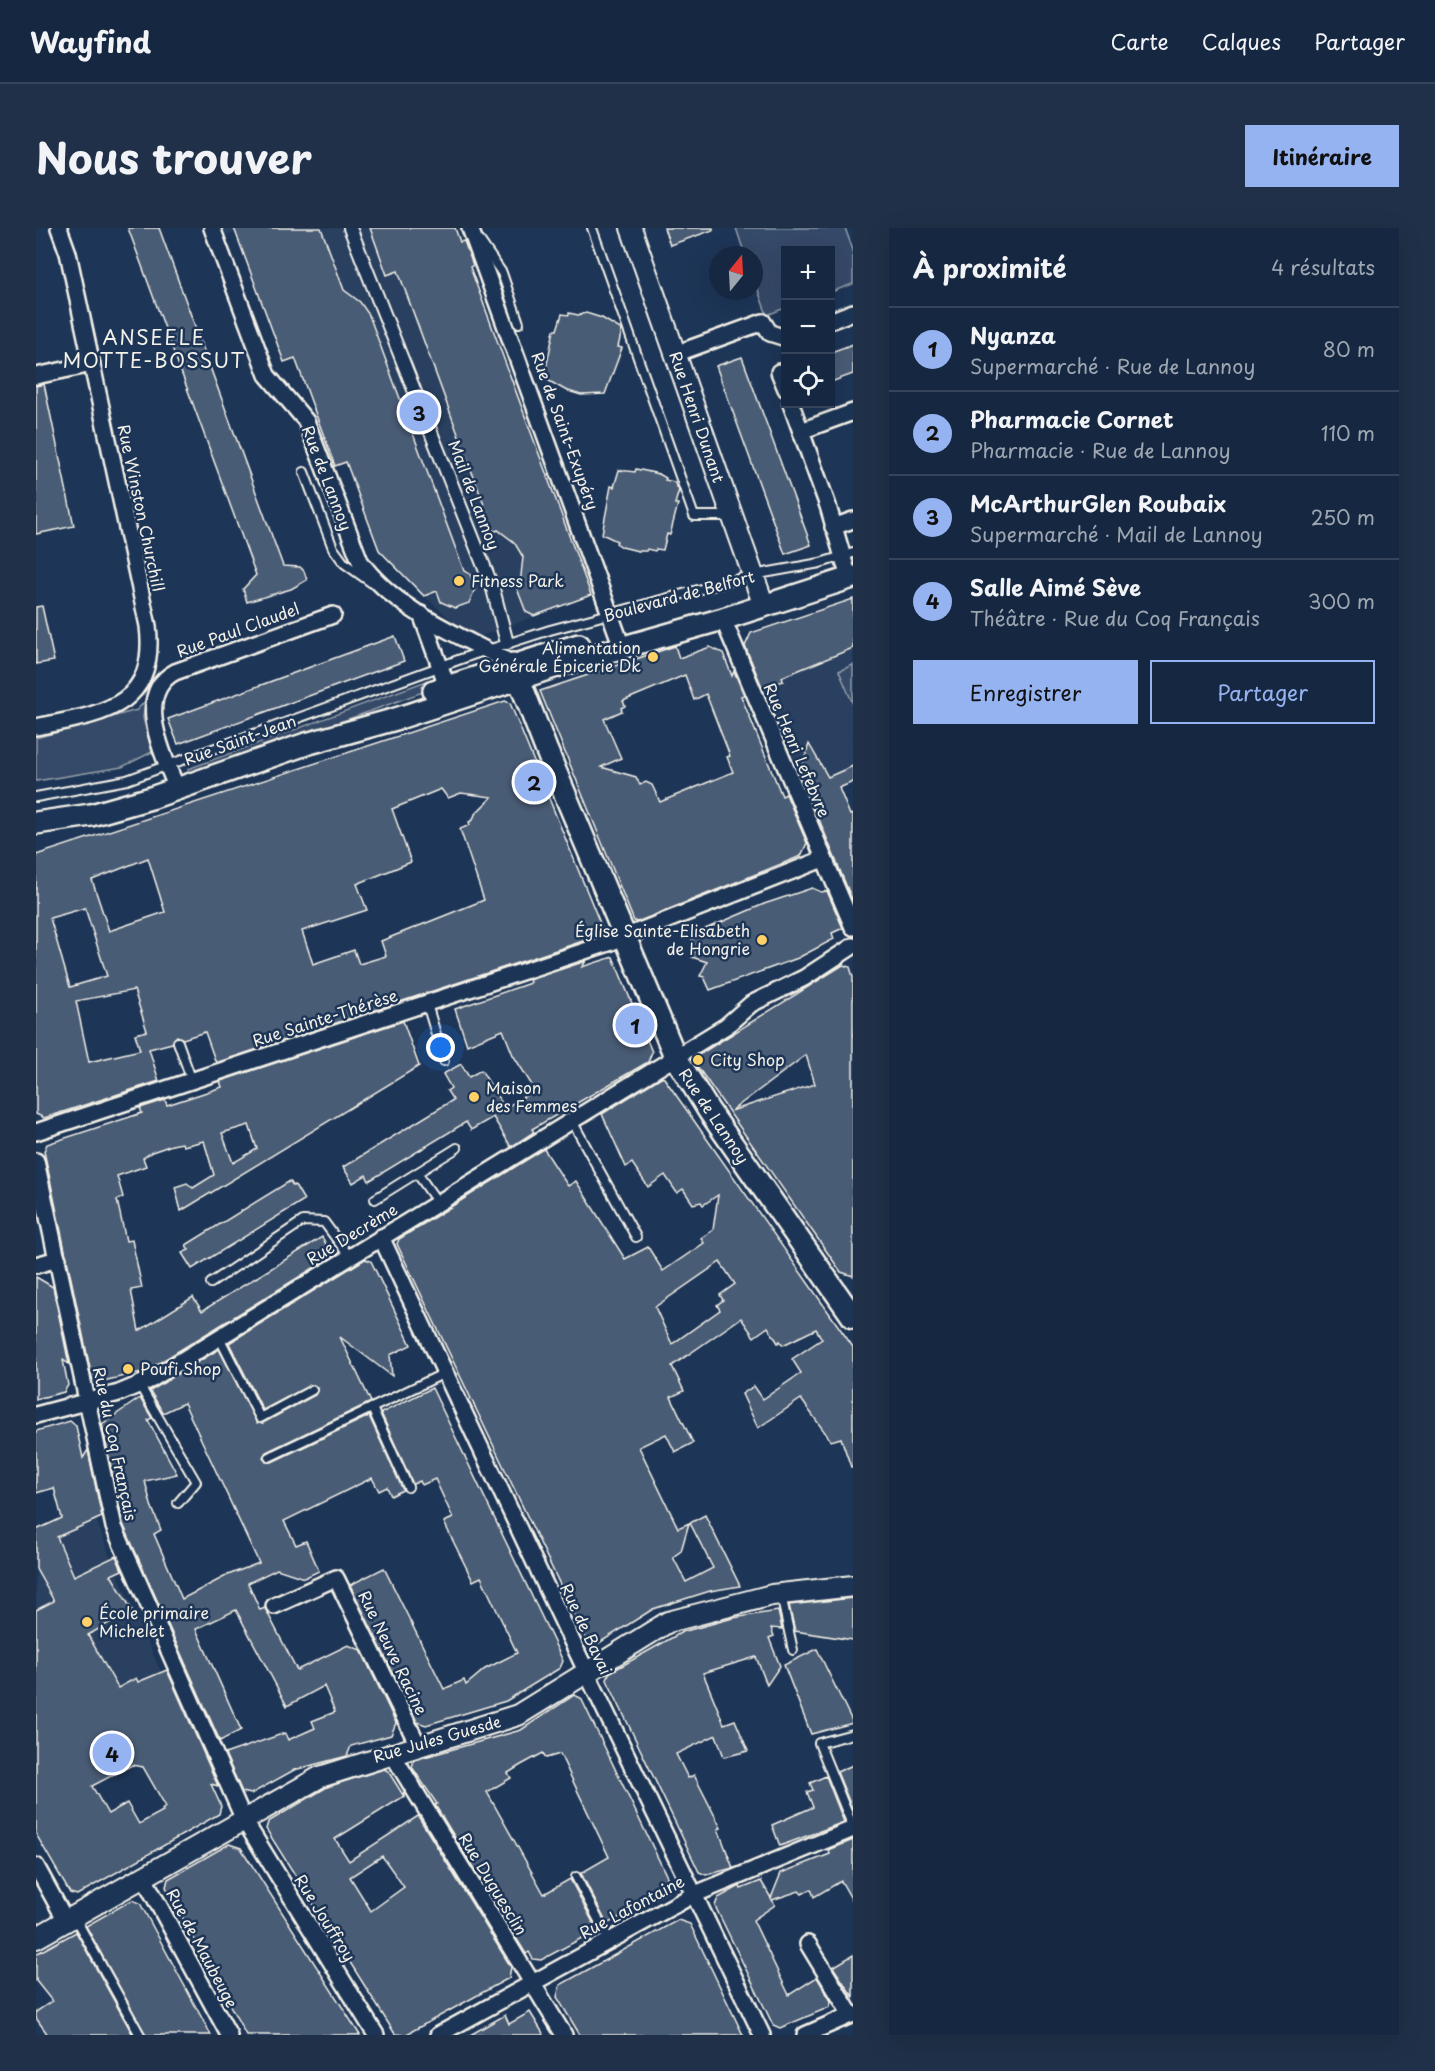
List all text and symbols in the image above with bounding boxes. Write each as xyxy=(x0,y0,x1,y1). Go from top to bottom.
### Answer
text: Wayfind xyxy=(30,20,151,63)
text: Carte xyxy=(1111,25,1169,57)
text: Calques xyxy=(1202,25,1281,57)
text: Partager xyxy=(1314,25,1405,57)
text: Nous trouver xyxy=(36,125,312,188)
button: Itinéraire xyxy=(1245,125,1399,187)
north arrow xyxy=(709,246,763,300)
map controls xyxy=(781,246,835,408)
button: + xyxy=(781,246,835,300)
text: À proximité xyxy=(913,248,1067,287)
text: 4 résultats xyxy=(1271,252,1375,282)
button: − xyxy=(781,300,835,354)
text: Nyanza xyxy=(970,318,1056,351)
district label: ANSEELE MOTTE-BOSSUT xyxy=(62,322,246,375)
text: 1 xyxy=(928,334,937,364)
text: 80 m xyxy=(1323,334,1375,364)
street label: Rue de Saint-Exupéry xyxy=(526,348,606,513)
street label: Rue Henri Dunant xyxy=(664,348,732,486)
text: Supermarché · Rue de Lannoy xyxy=(970,351,1255,381)
button: locate xyxy=(781,354,835,408)
pin: 3 xyxy=(400,390,439,435)
text: Pharmacie Cornet xyxy=(970,402,1174,435)
text: 2 xyxy=(925,418,940,448)
text: 110 m xyxy=(1321,418,1375,448)
street label: Rue Winston Churchill xyxy=(113,422,171,593)
street label: Rue de Lannoy xyxy=(297,422,359,534)
text: Pharmacie · Rue de Lannoy xyxy=(970,435,1231,465)
street label: Mail de Lannoy xyxy=(443,436,507,553)
text: McArthurGlen Roubaix xyxy=(970,486,1226,519)
text: 3 xyxy=(926,502,939,532)
text: 250 m xyxy=(1311,502,1375,532)
text: Supermarché · Mail de Lannoy xyxy=(970,519,1263,549)
street label: Boulevard de Belfort xyxy=(601,563,757,627)
place label: Fitness Park xyxy=(471,568,564,592)
text: Salle Aimé Sève xyxy=(970,570,1141,603)
marker: Fitness Park xyxy=(452,574,466,588)
text: 4 xyxy=(926,586,939,616)
text: 300 m xyxy=(1308,586,1375,616)
street label: Rue Paul Claudel xyxy=(173,596,302,662)
text: Théâtre · Rue du Coq Français xyxy=(970,603,1260,633)
place label: Alimentation Générale Épicerie Dk xyxy=(479,635,641,677)
marker: Alimentation Générale Épicerie Dk xyxy=(646,650,660,664)
button: Enregistrer xyxy=(913,660,1138,724)
button: Partager xyxy=(1150,660,1375,724)
street label: Rue Henri Lefebvre xyxy=(759,679,837,821)
street label: Rue Saint-Jean xyxy=(180,708,299,770)
pin: 2 xyxy=(514,760,554,804)
place label: Église Sainte-Elisabeth de Hongrie xyxy=(575,918,750,960)
marker: Église Sainte-Elisabeth de Hongrie xyxy=(755,933,769,947)
street label: Rue Sainte-Thérèse xyxy=(249,982,400,1052)
pin: 1 xyxy=(616,1002,654,1048)
your location xyxy=(426,1033,455,1062)
place label: City Shop xyxy=(710,1047,785,1071)
marker: City Shop xyxy=(691,1053,705,1067)
street label: Rue de Lannoy xyxy=(674,1063,756,1168)
place label: Maison des Femmes xyxy=(486,1075,577,1117)
marker: Maison des Femmes xyxy=(467,1090,481,1104)
street label: Rue Decrème xyxy=(301,1196,402,1270)
place label: Poufi Shop xyxy=(140,1356,221,1380)
marker: Poufi Shop xyxy=(121,1362,135,1376)
street label: Rue du Coq Français xyxy=(88,1365,144,1523)
street label: Rue de Bavai xyxy=(555,1579,619,1678)
street label: Rue Neuve Racine xyxy=(353,1586,434,1719)
place label: École primaire Michelet xyxy=(99,1600,209,1642)
marker: École primaire Michelet xyxy=(80,1615,94,1629)
street label: Rue Jules Guesde xyxy=(370,1708,503,1768)
pin: 4 xyxy=(92,1730,132,1775)
street label: Rue Duguesclin xyxy=(454,1828,534,1939)
street label: Rue Lafontaine xyxy=(575,1868,688,1944)
street label: Rue Jouffroy xyxy=(290,1869,362,1966)
street label: Rue de Maubeuge xyxy=(161,1884,244,2011)

